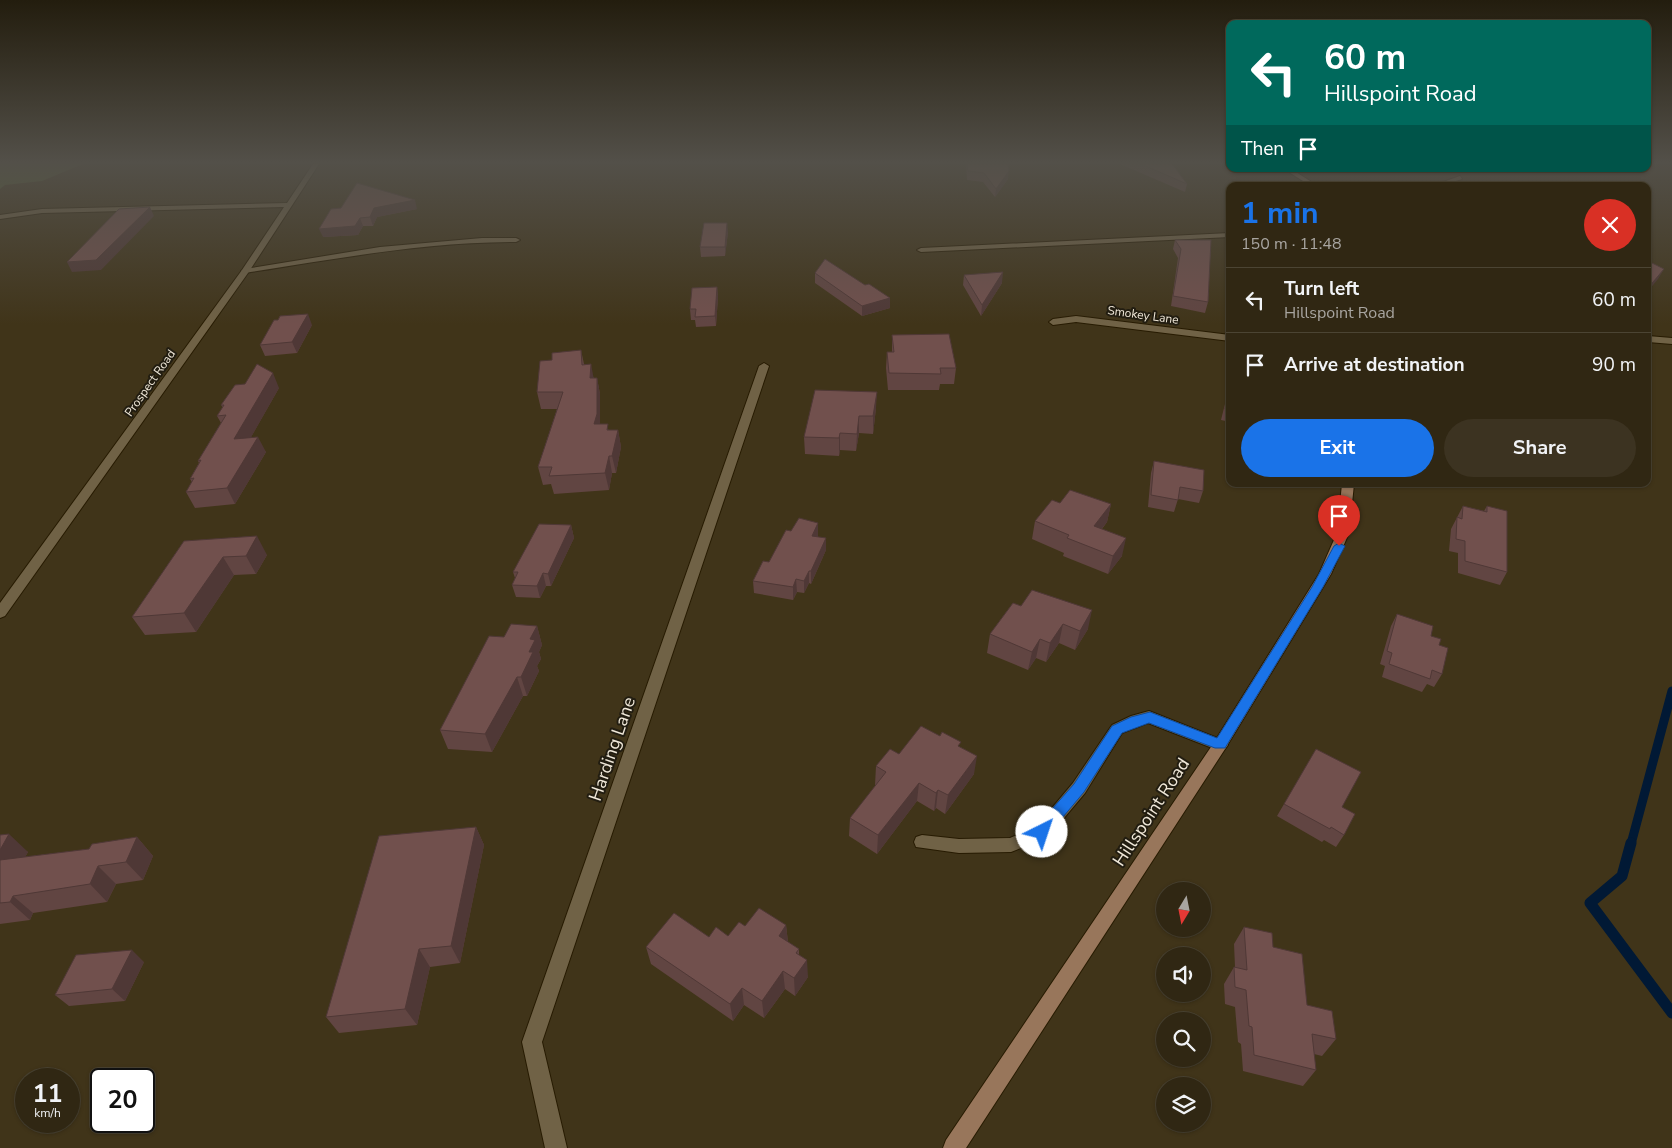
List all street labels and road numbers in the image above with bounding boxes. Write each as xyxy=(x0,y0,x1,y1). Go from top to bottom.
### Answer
street label: Smokey Lane xyxy=(1106,302,1180,328)
street label: Prospect Road xyxy=(121,346,179,420)
street label: Harding Lane xyxy=(583,694,641,804)
street label: Hillspoint Road xyxy=(1107,753,1195,871)

